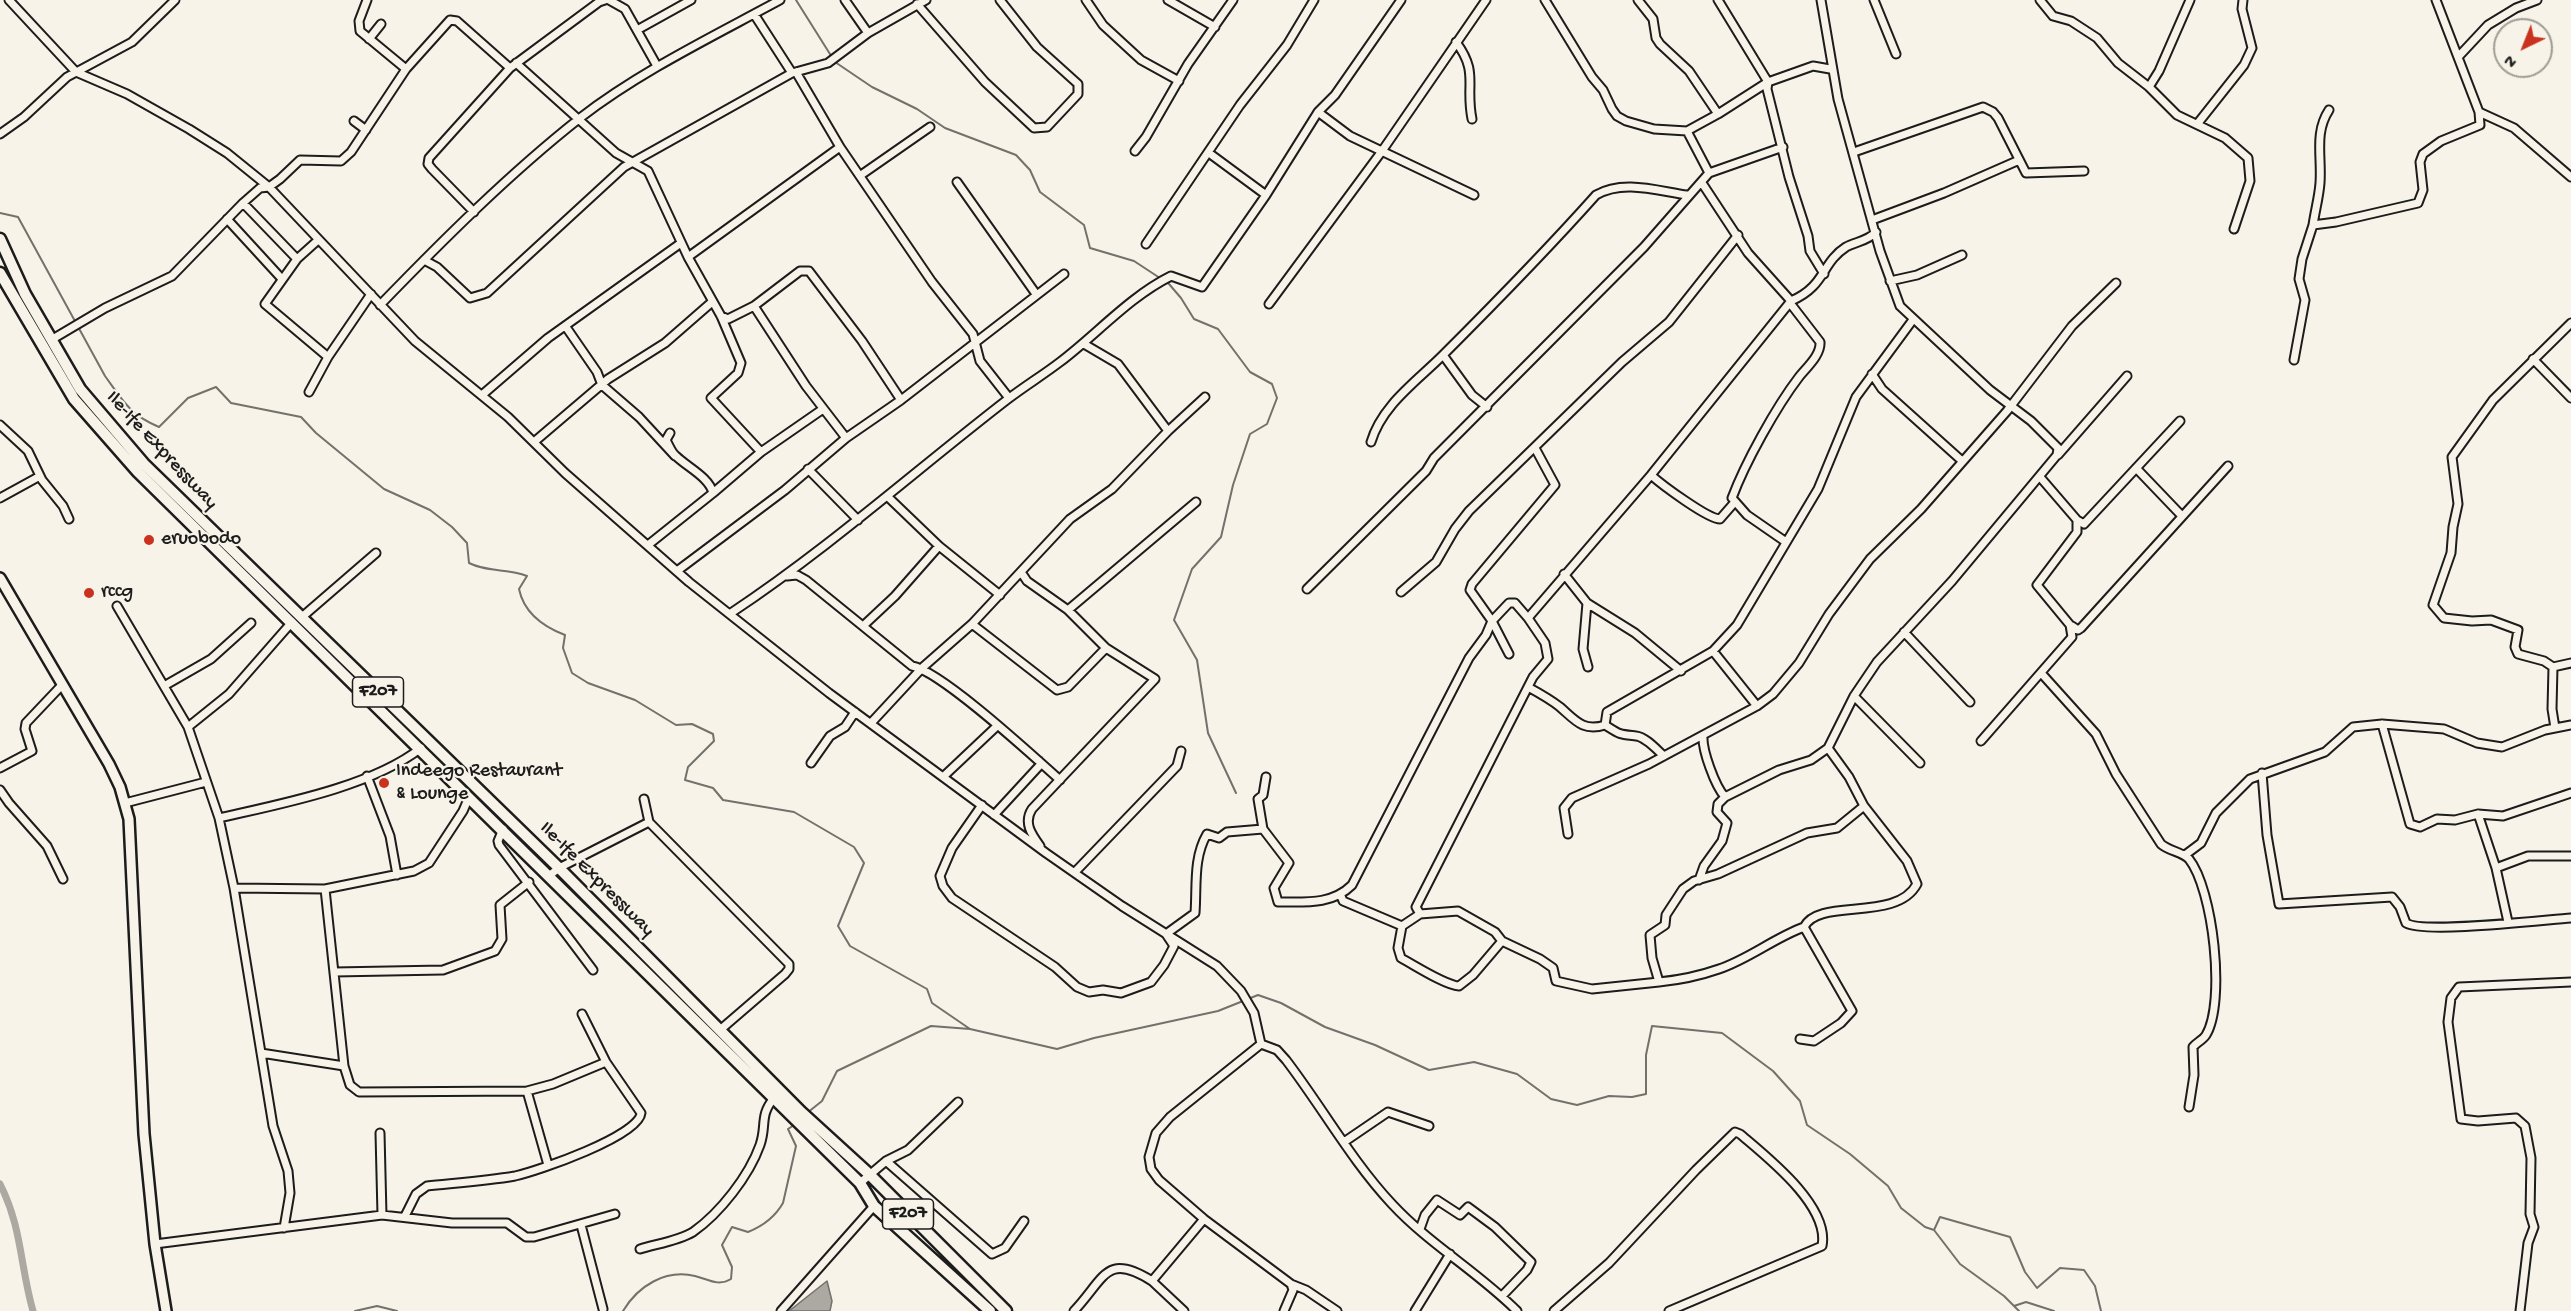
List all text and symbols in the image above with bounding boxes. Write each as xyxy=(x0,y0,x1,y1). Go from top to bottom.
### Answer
north arrow xyxy=(2493,18,2553,78)
text: N xyxy=(2501,50,2522,71)
street label: Ile-Ife Expressway xyxy=(100,387,222,515)
place label: eruobodo xyxy=(161,528,241,552)
marker: eruobodo xyxy=(142,533,156,547)
place label: rccg xyxy=(101,581,133,605)
marker: rccg xyxy=(82,586,96,600)
road number: F207 xyxy=(352,677,404,707)
place label: Indeego Restaurant & Lounge xyxy=(396,760,562,807)
marker: Indeego Restaurant & Lounge xyxy=(377,776,391,790)
street label: Ile-Ife Expressway xyxy=(533,817,659,943)
road number: F207 xyxy=(882,1199,934,1229)

